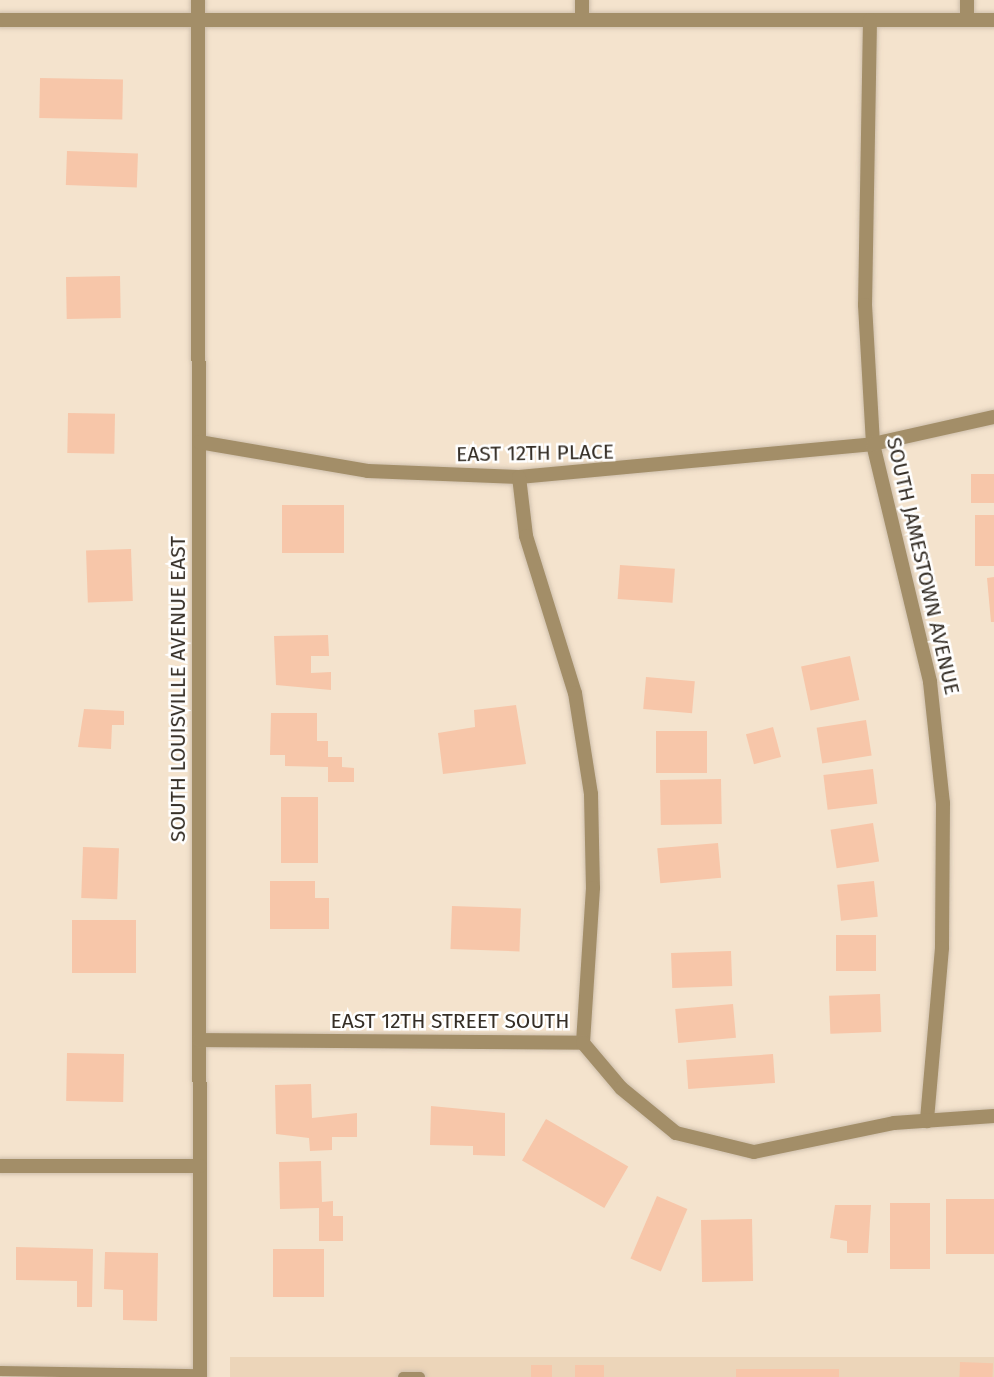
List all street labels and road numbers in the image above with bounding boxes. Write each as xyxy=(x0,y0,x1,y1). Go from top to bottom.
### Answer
street label: SOUTH JAMESTOWN AVENUE xyxy=(881,435,965,697)
street label: EAST 12TH PLACE xyxy=(456,439,614,467)
street label: SOUTH LOUISVILLE AVENUE EAST xyxy=(165,536,191,842)
street label: EAST 12TH STREET SOUTH xyxy=(331,1008,569,1034)

